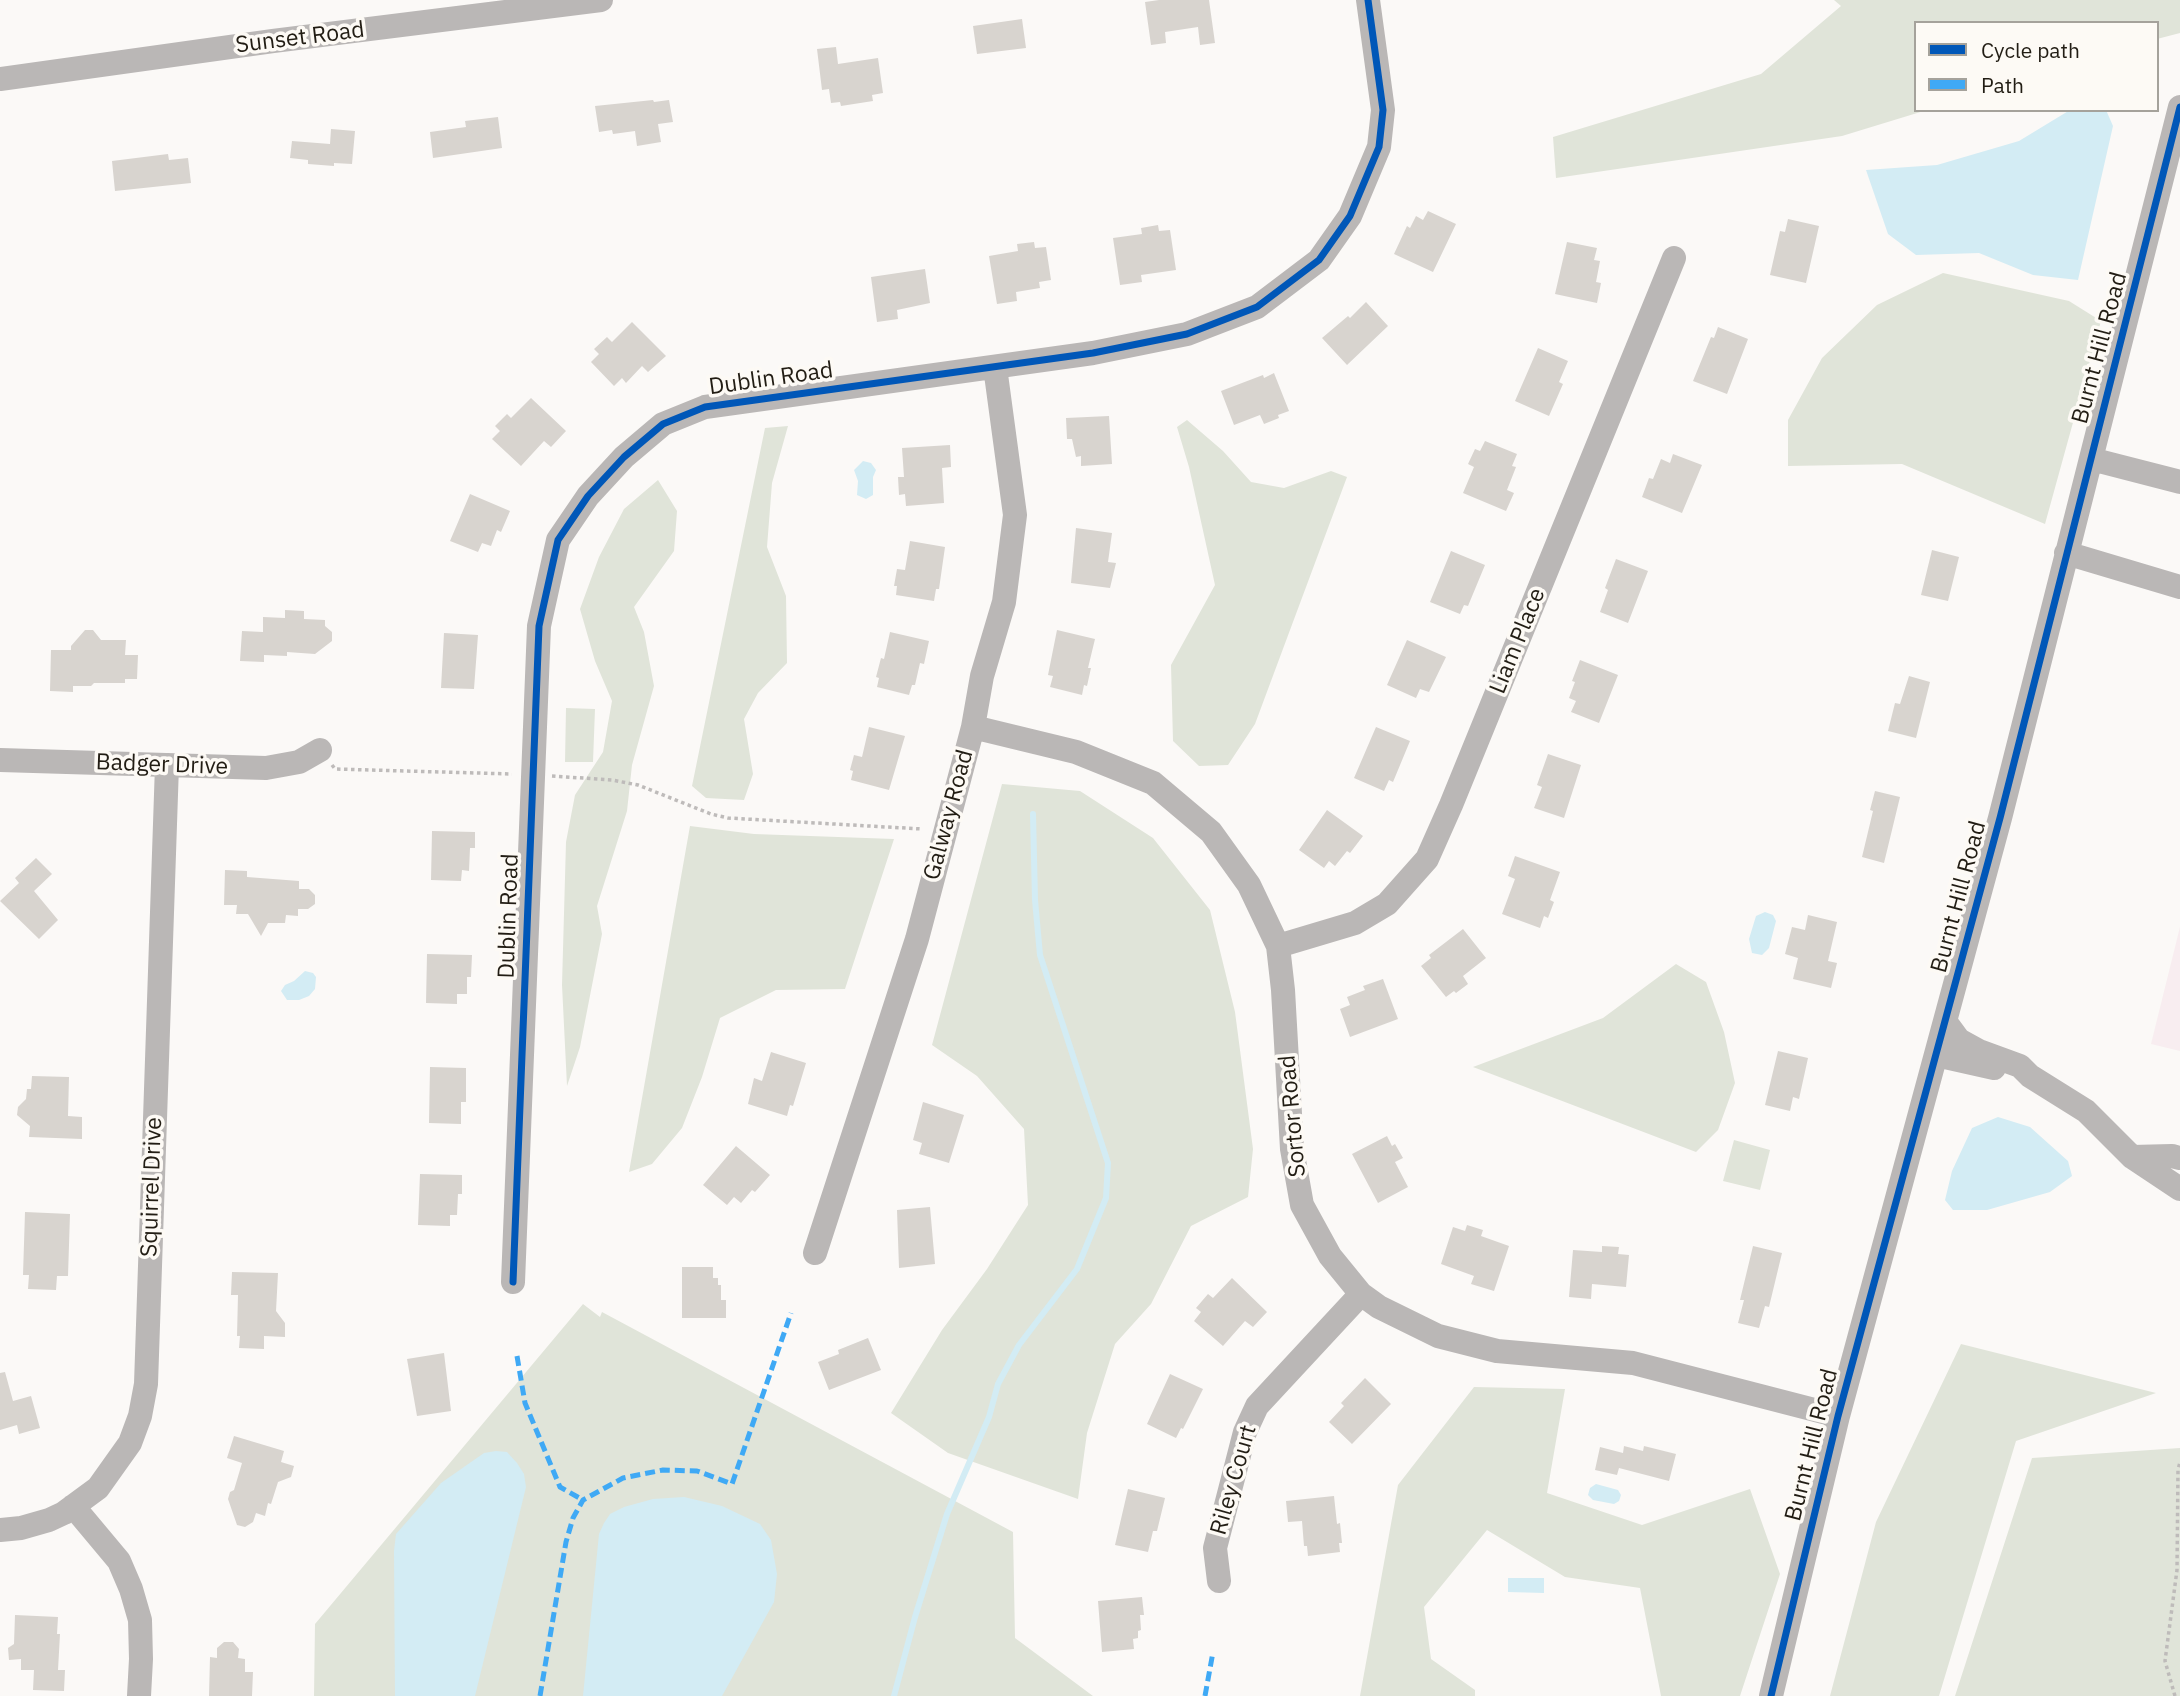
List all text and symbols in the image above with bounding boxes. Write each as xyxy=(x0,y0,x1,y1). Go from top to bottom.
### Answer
street label: Sunset Road xyxy=(234,16,366,60)
legend xyxy=(1914,21,2159,112)
text: Cycle path xyxy=(1981,36,2080,64)
text: Path xyxy=(1981,71,2024,99)
street label: Burnt Hill Road xyxy=(2067,269,2133,427)
street label: Dublin Road xyxy=(707,357,835,401)
street label: Liam Place xyxy=(1484,584,1552,698)
street label: Galway Road xyxy=(918,747,980,883)
street label: Badger Drive xyxy=(95,749,229,781)
street label: Burnt Hill Road xyxy=(1926,818,1992,976)
street label: Dublin Road xyxy=(493,853,525,979)
street label: Sortor Road xyxy=(1274,1054,1312,1178)
street label: Squirrel Drive xyxy=(136,1117,168,1257)
street label: Burnt Hill Road xyxy=(1780,1366,1844,1524)
street label: Riley Court xyxy=(1205,1422,1263,1538)

